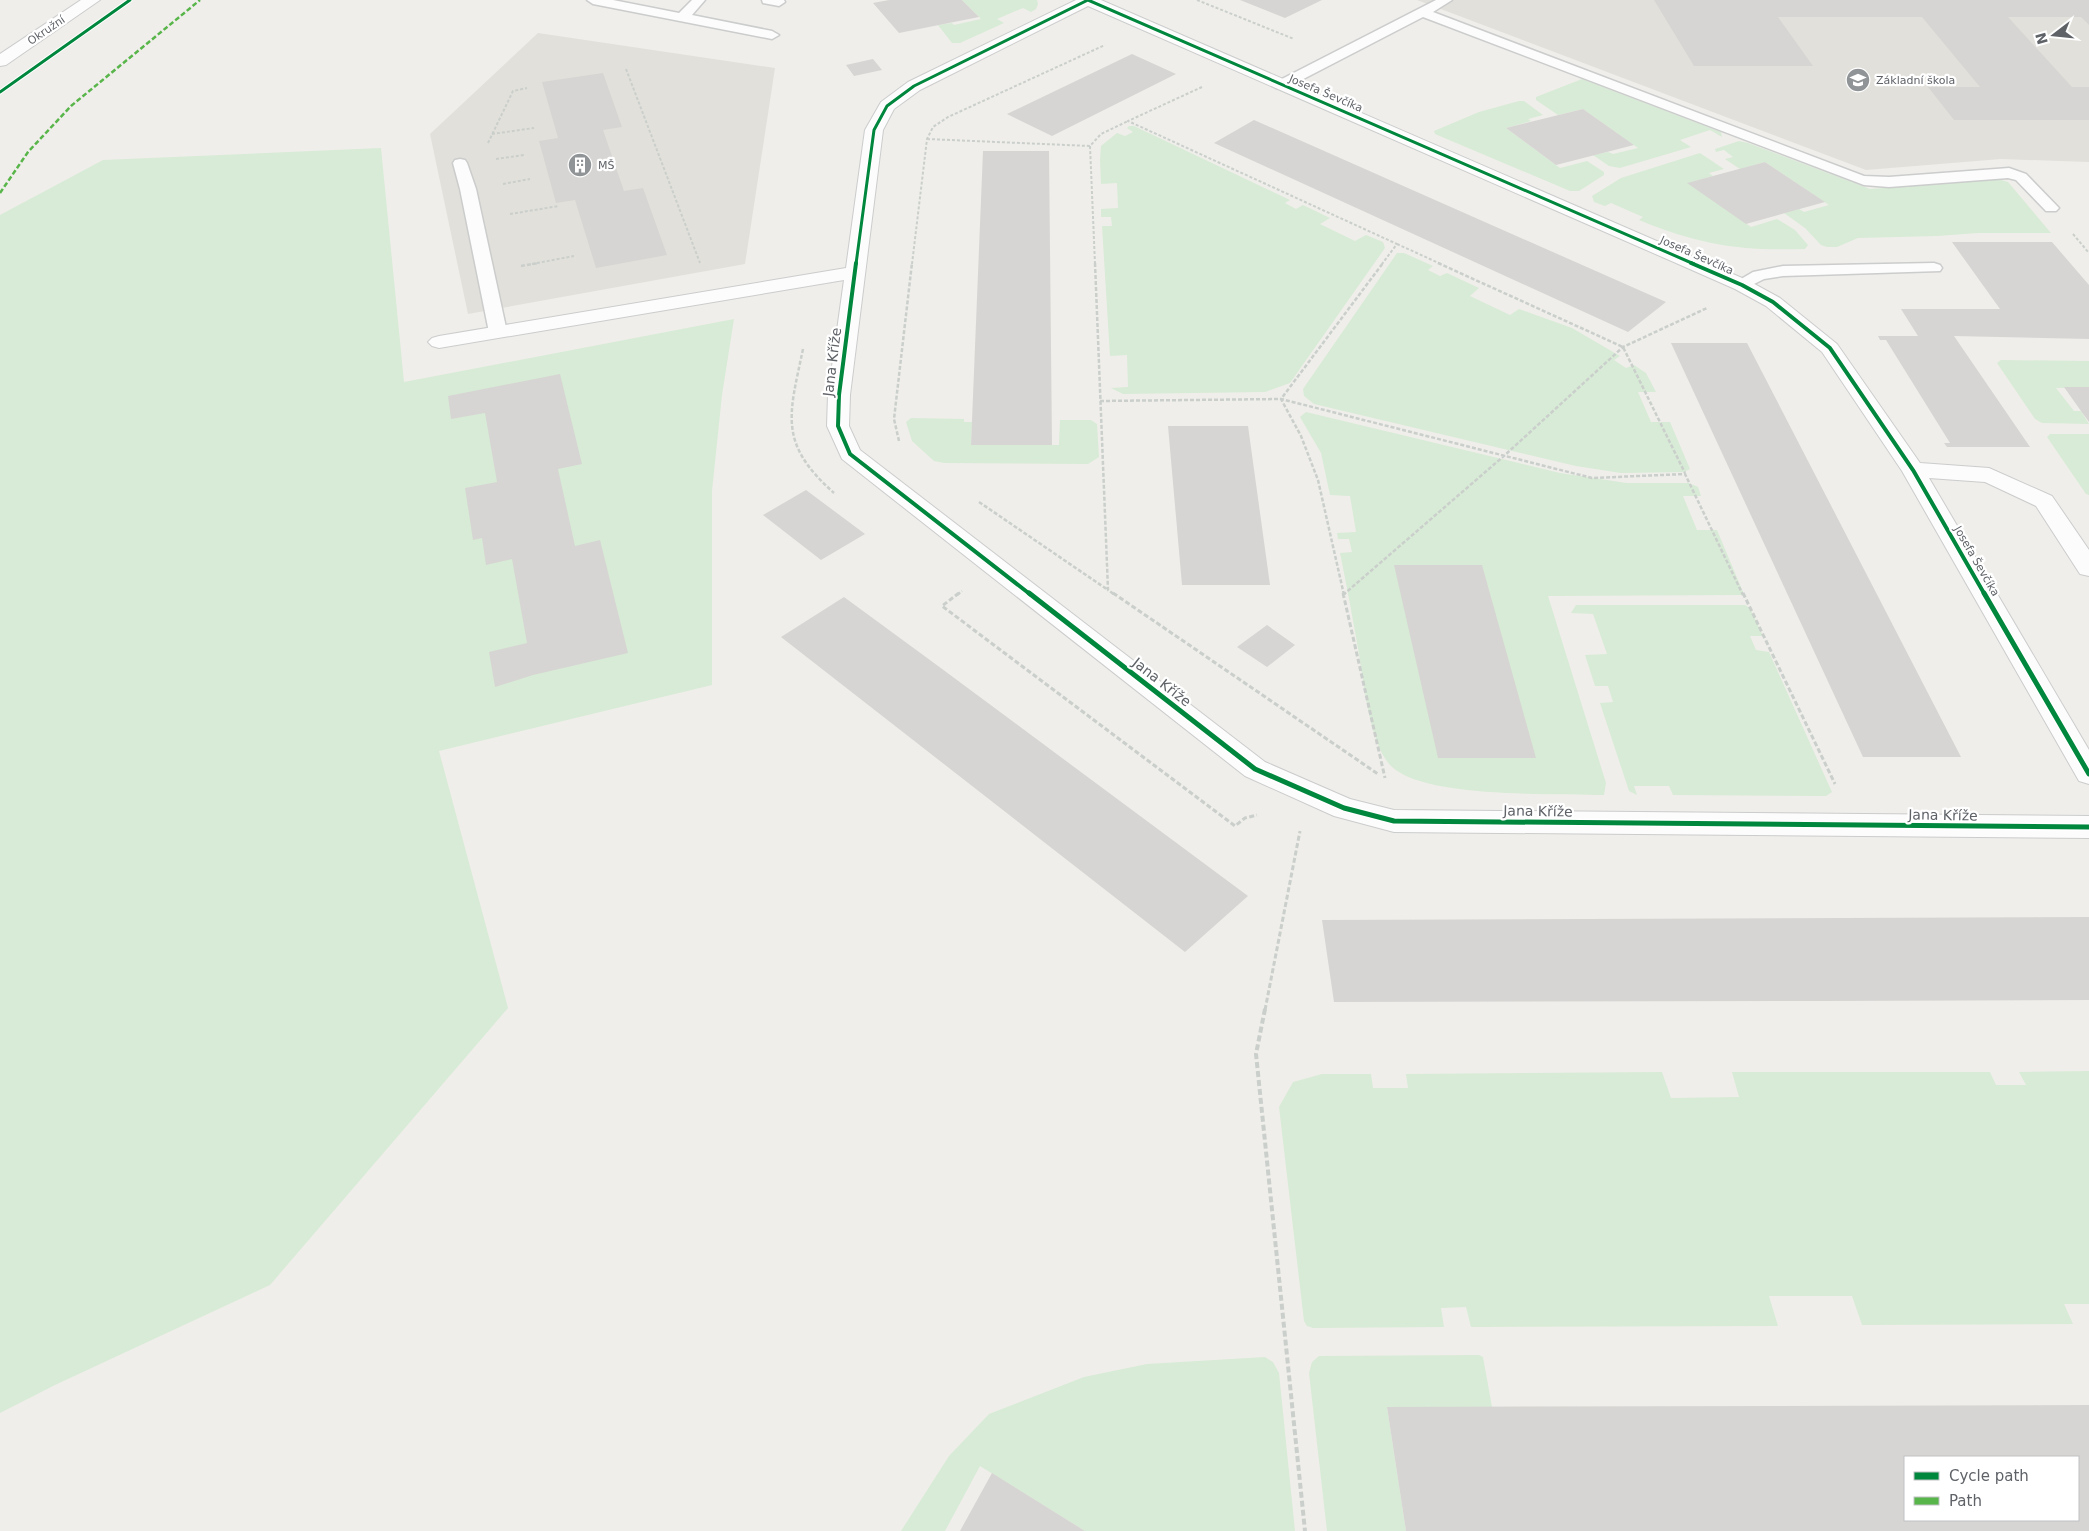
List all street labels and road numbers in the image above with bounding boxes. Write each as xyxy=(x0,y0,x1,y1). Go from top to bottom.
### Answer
street label: Okružní xyxy=(25,13,68,48)
street label: Josefa Ševčíka xyxy=(1286,72,1365,115)
street label: Josefa Ševčíka xyxy=(1657,233,1735,277)
street label: Jana Kříže xyxy=(820,327,844,398)
street label: Josefa Ševčíka xyxy=(1951,523,2002,599)
street label: Jana Kříže xyxy=(1129,654,1194,710)
street label: Jana Kříže xyxy=(1502,802,1573,820)
street label: Jana Kříže xyxy=(1907,806,1978,824)

